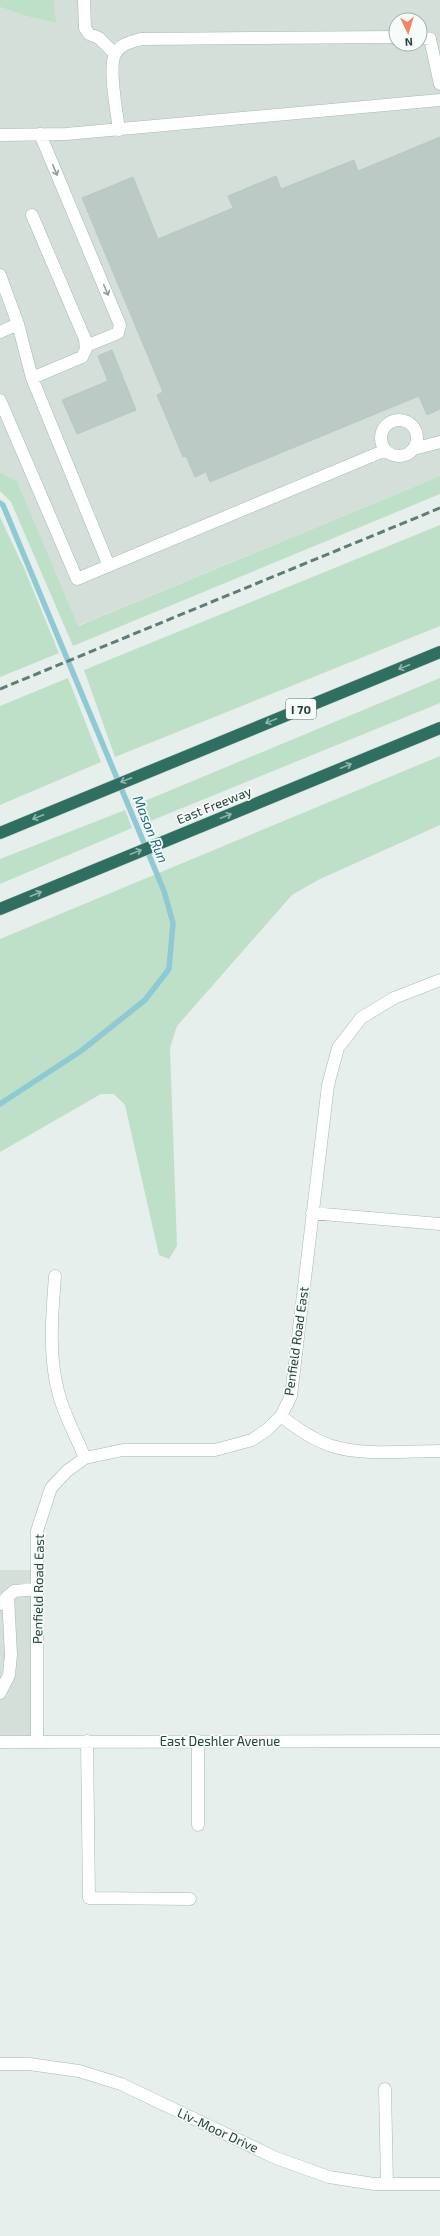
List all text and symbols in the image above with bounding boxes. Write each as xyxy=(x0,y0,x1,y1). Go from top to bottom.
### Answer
north arrow xyxy=(388,12,428,52)
text: N xyxy=(404,36,413,49)
one-way arrow xyxy=(52,164,59,176)
one-way arrow xyxy=(103,284,110,296)
one-way arrow xyxy=(398,663,410,671)
road number: I 70 xyxy=(286,699,316,719)
one-way arrow xyxy=(265,718,277,725)
one-way arrow xyxy=(339,762,351,770)
one-way arrow xyxy=(121,777,133,785)
street label: East Freeway xyxy=(174,783,254,827)
water label: Mason Run xyxy=(130,793,172,865)
one-way arrow xyxy=(219,811,231,819)
one-way arrow xyxy=(32,813,44,821)
one-way arrow xyxy=(130,848,142,855)
one-way arrow xyxy=(30,890,42,897)
street label: Penfield Road East xyxy=(280,1285,312,1397)
street label: Penfield Road East xyxy=(29,1534,47,1644)
street label: East Deshler Avenue xyxy=(160,1733,280,1749)
street label: Liv-Moor Drive xyxy=(175,2104,261,2156)

